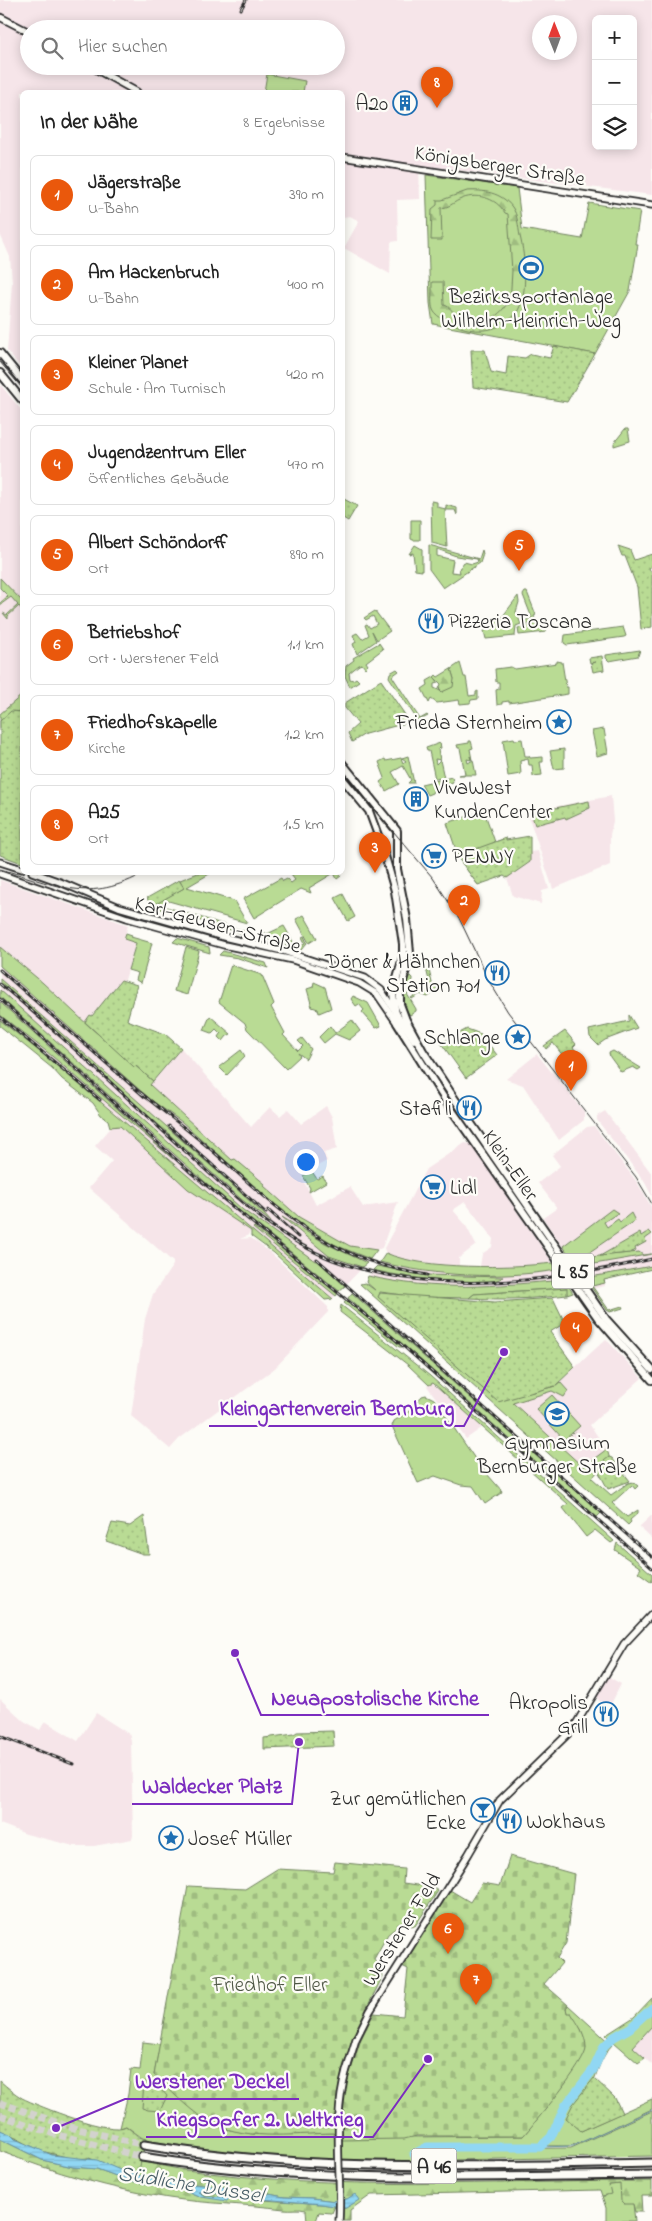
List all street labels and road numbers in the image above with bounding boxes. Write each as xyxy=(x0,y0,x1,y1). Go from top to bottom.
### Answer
street label: Königsberger Straße xyxy=(412,139,587,197)
street label: Karl-Geusen-Straße xyxy=(131,889,305,963)
street label: Klein-Eller xyxy=(474,1124,545,1208)
road number: L 85 xyxy=(552,1254,594,1288)
street label: Werstener Feld xyxy=(356,1867,450,1993)
road number: A 46 xyxy=(412,2148,456,2184)

